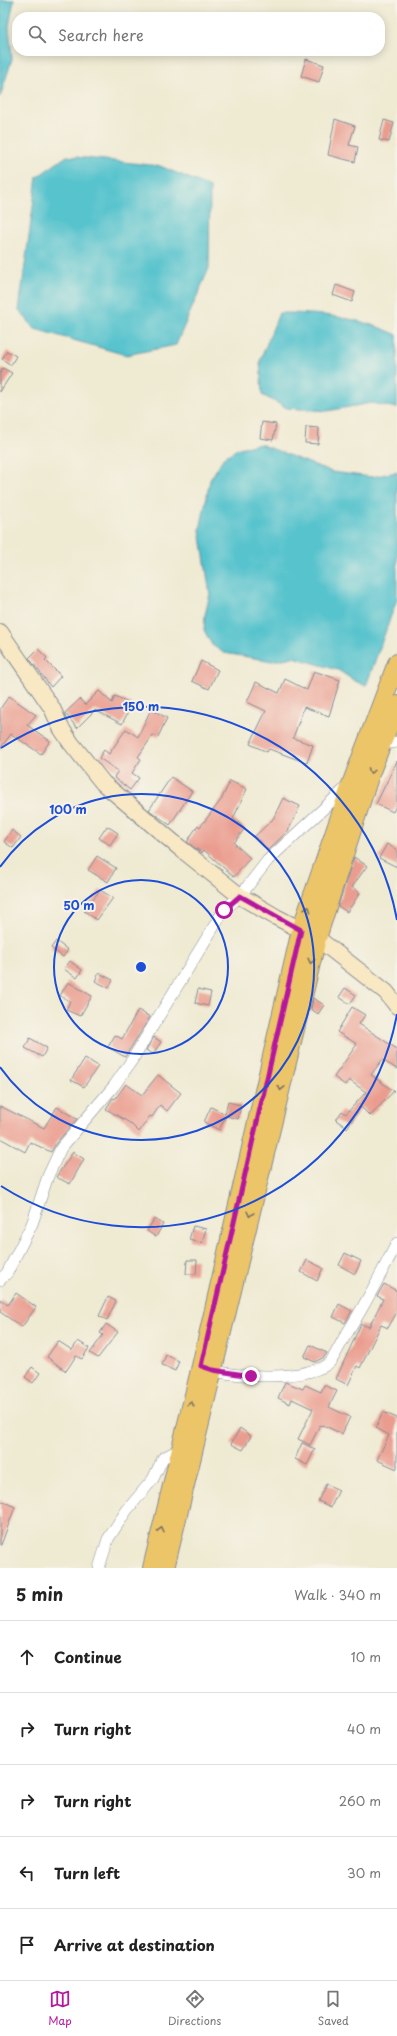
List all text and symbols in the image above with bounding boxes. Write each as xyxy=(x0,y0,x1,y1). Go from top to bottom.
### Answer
search box xyxy=(12,12,385,56)
icon: search xyxy=(26,23,48,45)
text: Search here xyxy=(58,23,144,46)
text: 150 m xyxy=(123,697,159,715)
one-way arrow xyxy=(368,767,376,774)
text: 100 m xyxy=(49,800,87,818)
text: 50 m xyxy=(63,896,95,914)
route start xyxy=(215,901,233,919)
one-way arrow xyxy=(303,906,312,913)
one-way arrow xyxy=(307,957,316,964)
centre of rings xyxy=(134,960,148,974)
one-way arrow xyxy=(277,1084,285,1091)
one-way arrow xyxy=(247,1211,255,1217)
route end xyxy=(242,1367,260,1385)
one-way arrow xyxy=(187,1400,195,1407)
one-way arrow xyxy=(156,1527,164,1533)
text: 5 min xyxy=(16,1581,63,1607)
text: Walk · 340 m xyxy=(294,1585,381,1604)
text: Continue xyxy=(54,1645,122,1668)
icon: ahead xyxy=(16,1646,38,1668)
text: 10 m xyxy=(351,1647,381,1666)
text: Turn right xyxy=(54,1717,131,1740)
icon: right xyxy=(16,1718,38,1740)
text: 40 m xyxy=(347,1719,381,1738)
text: Turn right xyxy=(54,1789,131,1812)
icon: right xyxy=(16,1790,38,1812)
text: 260 m xyxy=(339,1791,381,1810)
text: Turn left xyxy=(54,1861,120,1884)
icon: left xyxy=(16,1862,38,1884)
text: 30 m xyxy=(347,1863,381,1882)
text: Arrive at destination xyxy=(54,1933,215,1956)
icon: arrive xyxy=(16,1934,38,1956)
tab: Map xyxy=(48,1988,72,2029)
tab: Directions xyxy=(168,1988,221,2029)
tab: Saved xyxy=(318,1988,349,2029)

